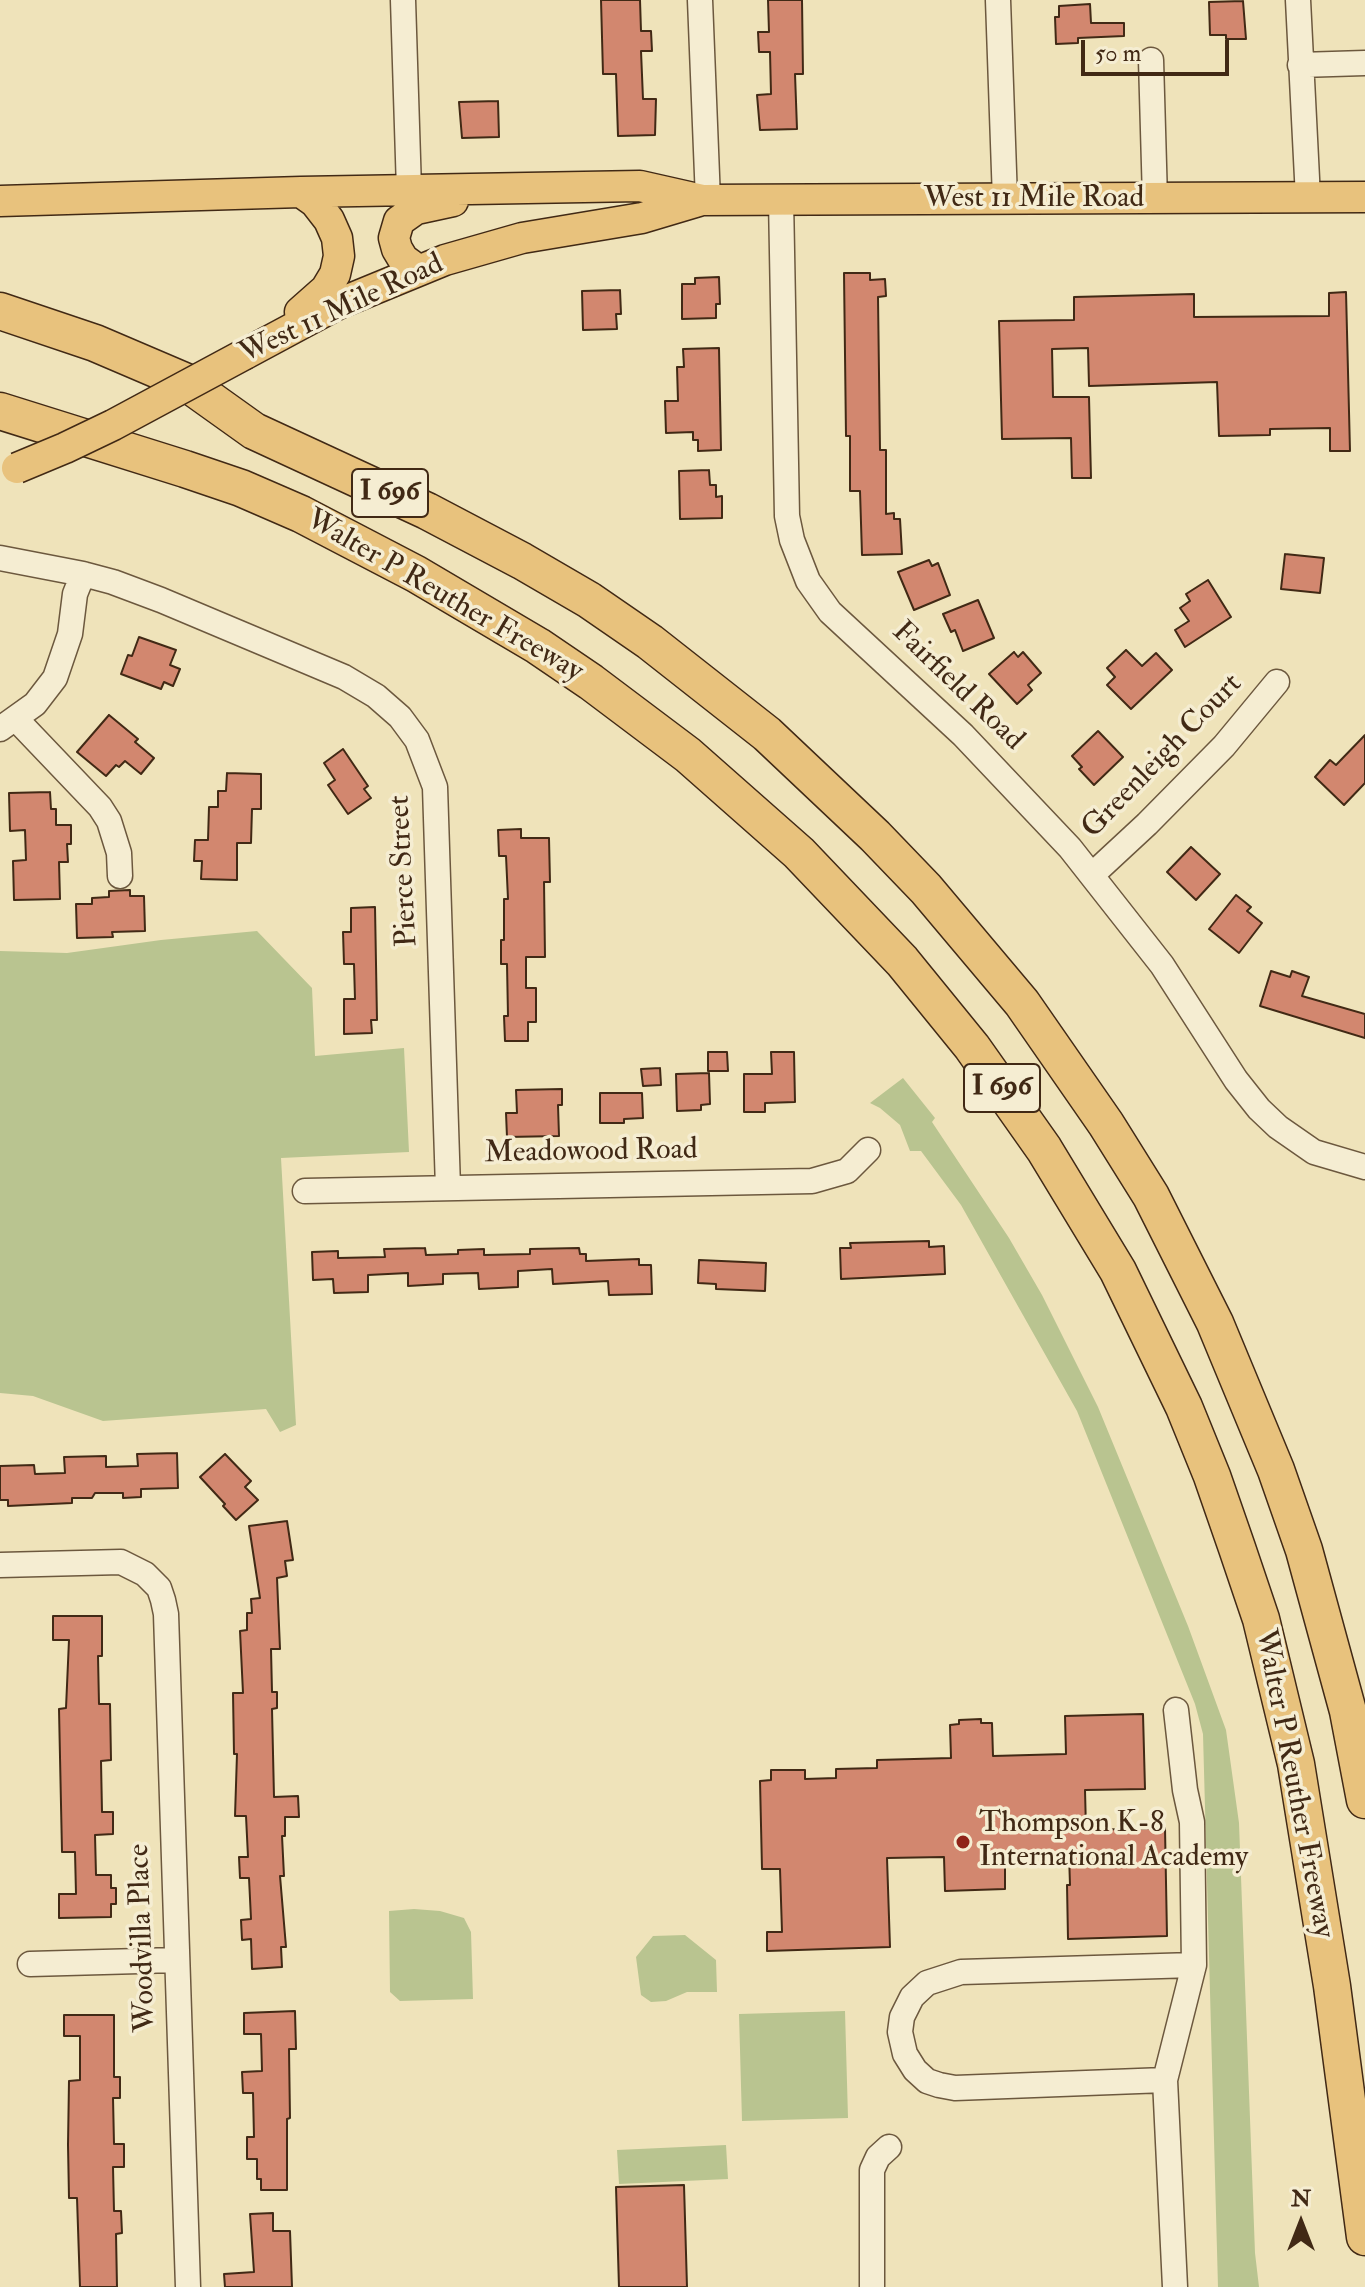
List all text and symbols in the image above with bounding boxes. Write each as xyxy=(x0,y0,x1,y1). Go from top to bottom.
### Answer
scale bar xyxy=(1085,24,1233,74)
text: 50 m xyxy=(1095,38,1141,69)
street label: West 11 Mile Road xyxy=(924,182,1144,218)
street label: West 11 Mile Road xyxy=(234,247,450,373)
road number: I 696 xyxy=(352,469,428,517)
street label: Walter P Reuther Freeway xyxy=(299,503,589,691)
street label: Fairfield Road xyxy=(883,615,1031,759)
street label: Greenleigh Court xyxy=(1076,667,1250,847)
street label: Pierce Street xyxy=(383,794,427,948)
road number: I 696 xyxy=(964,1064,1040,1112)
street label: Meadowood Road xyxy=(484,1133,698,1173)
street label: Walter P Reuther Freeway xyxy=(1245,1626,1341,1942)
place label: Thompson K-8 International Academy xyxy=(979,1807,1248,1878)
marker: Thompson K-8 International Academy xyxy=(954,1833,972,1851)
street label: Woodvilla Place xyxy=(123,1843,165,2033)
north arrow xyxy=(1261,2183,1341,2263)
text: N xyxy=(1291,2185,1311,2213)

